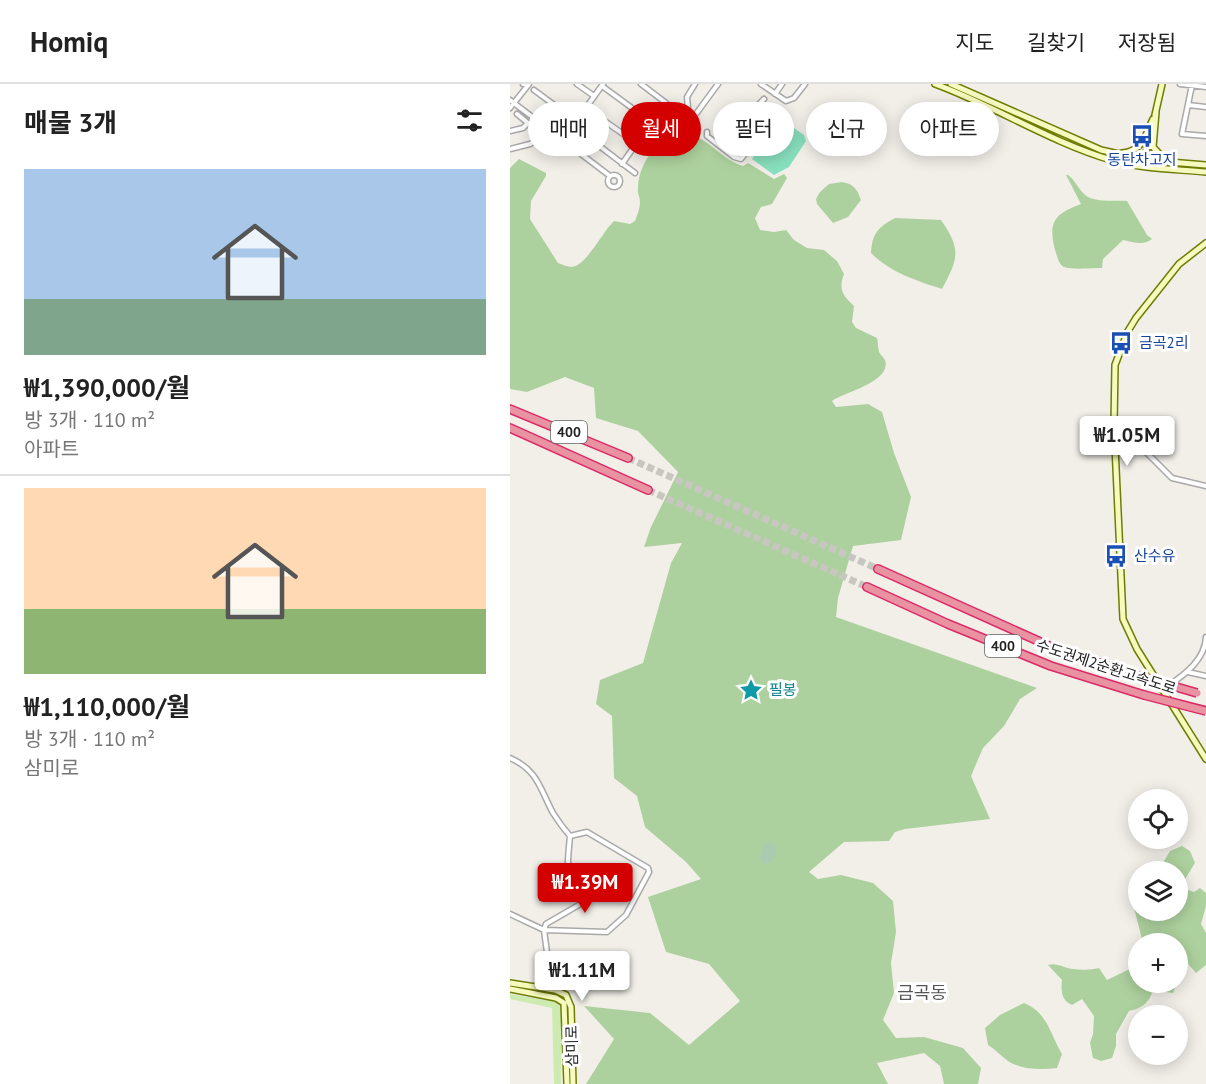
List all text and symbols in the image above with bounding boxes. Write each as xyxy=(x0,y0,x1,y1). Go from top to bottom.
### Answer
text: Homiq xyxy=(30,23,108,60)
text: 지도 xyxy=(955,29,994,56)
text: 길찾기 xyxy=(1027,29,1085,56)
text: 저장됨 xyxy=(1118,29,1176,56)
chip: 매매 xyxy=(528,102,609,156)
chip: 월세 xyxy=(621,102,701,156)
chip: 필터 xyxy=(713,102,794,156)
chip: 신규 xyxy=(806,102,887,156)
chip: 아파트 xyxy=(899,102,999,156)
icon: filters xyxy=(453,104,486,137)
text: 매물 3개 xyxy=(24,106,117,139)
bus stop icon: 동탄차고지 xyxy=(1129,123,1155,149)
place label: 동탄차고지 xyxy=(1107,150,1177,169)
icon: home xyxy=(201,208,309,316)
bus stop icon: 금곡2리 xyxy=(1108,330,1134,356)
place label: 금곡2리 xyxy=(1139,333,1189,352)
text: ₩1,390,000/월 xyxy=(24,371,190,404)
text: 방 3개 · 110 m² xyxy=(24,407,155,433)
pin: ₩1.05M xyxy=(1078,416,1176,467)
road number: 400 xyxy=(551,421,587,443)
text: ₩1.05M xyxy=(1094,422,1160,448)
text: 아파트 xyxy=(24,436,79,462)
icon: home xyxy=(201,527,309,635)
bus stop icon: 산수유 xyxy=(1103,543,1129,569)
place label: 산수유 xyxy=(1134,546,1176,565)
road number: 400 xyxy=(985,635,1021,657)
street label: 수도권제2순환고속도로 xyxy=(1034,635,1179,698)
place icon: 필봉 xyxy=(738,677,764,703)
place label: 필봉 xyxy=(769,680,797,699)
text: ₩1,110,000/월 xyxy=(24,690,190,723)
text: 방 3개 · 110 m² xyxy=(24,726,155,752)
text: 삼미로 xyxy=(24,755,79,781)
map controls xyxy=(1128,789,1188,1065)
button: locate xyxy=(1128,789,1188,849)
button: layers xyxy=(1128,861,1188,921)
pin: ₩1.39M xyxy=(536,863,634,914)
text: ₩1.39M xyxy=(552,869,618,895)
button: + xyxy=(1128,933,1188,993)
pin: ₩1.11M xyxy=(533,951,631,1002)
text: ₩1.11M xyxy=(549,957,615,983)
district label: 금곡동 xyxy=(897,981,947,1004)
button: − xyxy=(1128,1005,1188,1065)
street label: 삼미로 xyxy=(562,1025,581,1067)

